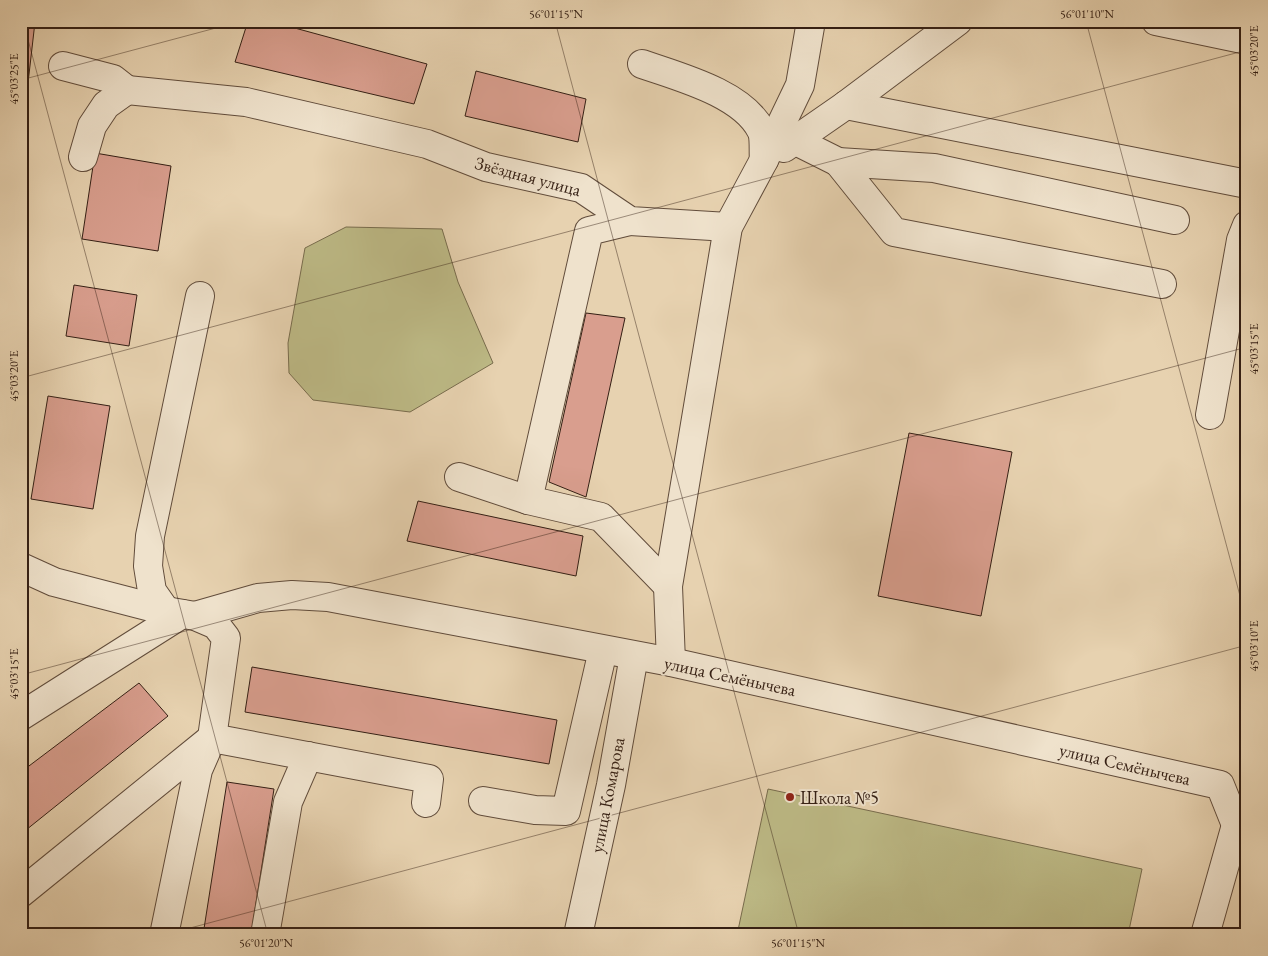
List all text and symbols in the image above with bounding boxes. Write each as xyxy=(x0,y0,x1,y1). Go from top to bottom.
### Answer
text: 56°01'15"N xyxy=(529,6,583,22)
text: 56°01'10"N xyxy=(1060,6,1114,22)
text: 45°03'20"E xyxy=(1246,25,1262,77)
text: 45°03'25"E xyxy=(6,53,22,105)
street label: Звёздная улица xyxy=(472,151,584,201)
text: 45°03'15"E xyxy=(1246,323,1262,375)
text: 45°03'20"E xyxy=(6,350,22,402)
text: 45°03'10"E xyxy=(1246,620,1262,672)
text: 45°03'15"E xyxy=(6,648,22,700)
street label: улица Семёнычева xyxy=(662,651,799,701)
street label: улица Комарова xyxy=(585,734,630,855)
street label: улица Семёнычева xyxy=(1057,738,1194,790)
place label: Школа №5 xyxy=(800,786,879,809)
marker: Школа №5 xyxy=(784,791,796,803)
text: 56°01'20"N xyxy=(239,935,293,951)
text: 56°01'15"N xyxy=(771,935,825,951)

